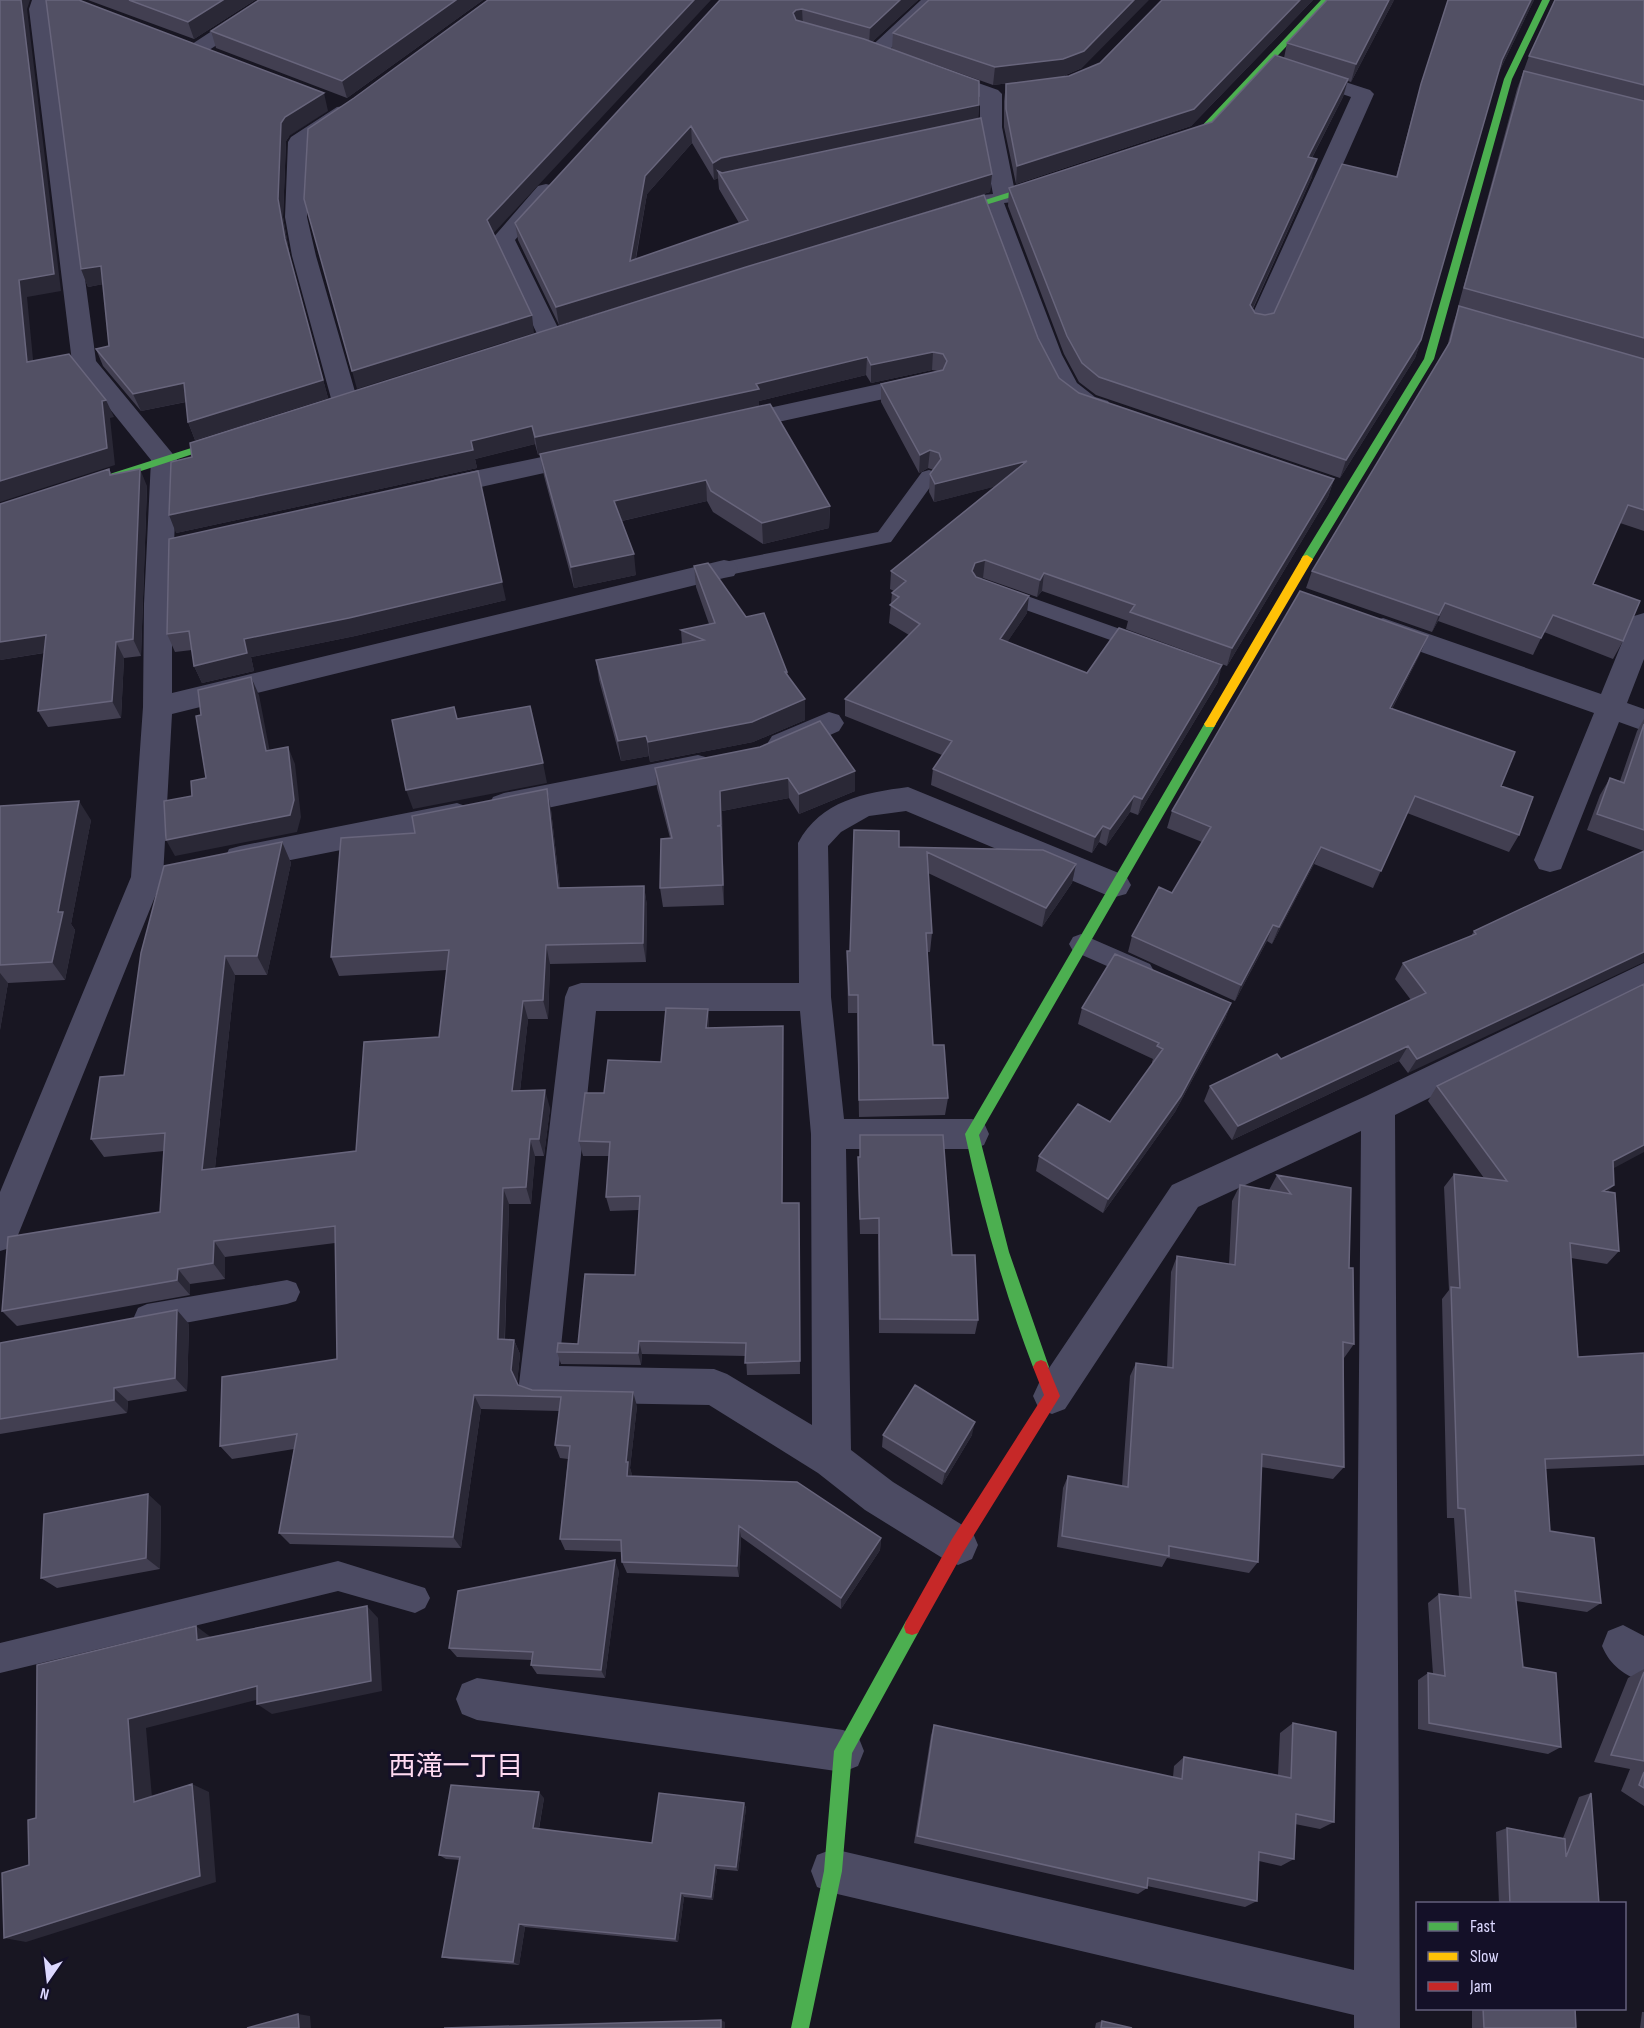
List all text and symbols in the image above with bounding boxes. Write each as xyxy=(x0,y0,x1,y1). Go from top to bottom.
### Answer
district label: 西滝一丁目 xyxy=(389,1751,524,1783)
legend xyxy=(1416,1902,1626,2010)
text: Fast xyxy=(1470,1916,1496,1937)
text: Slow xyxy=(1470,1946,1499,1967)
north arrow xyxy=(18,1950,78,2010)
text: Jam xyxy=(1469,1976,1492,1997)
text: N xyxy=(38,1983,51,2003)

